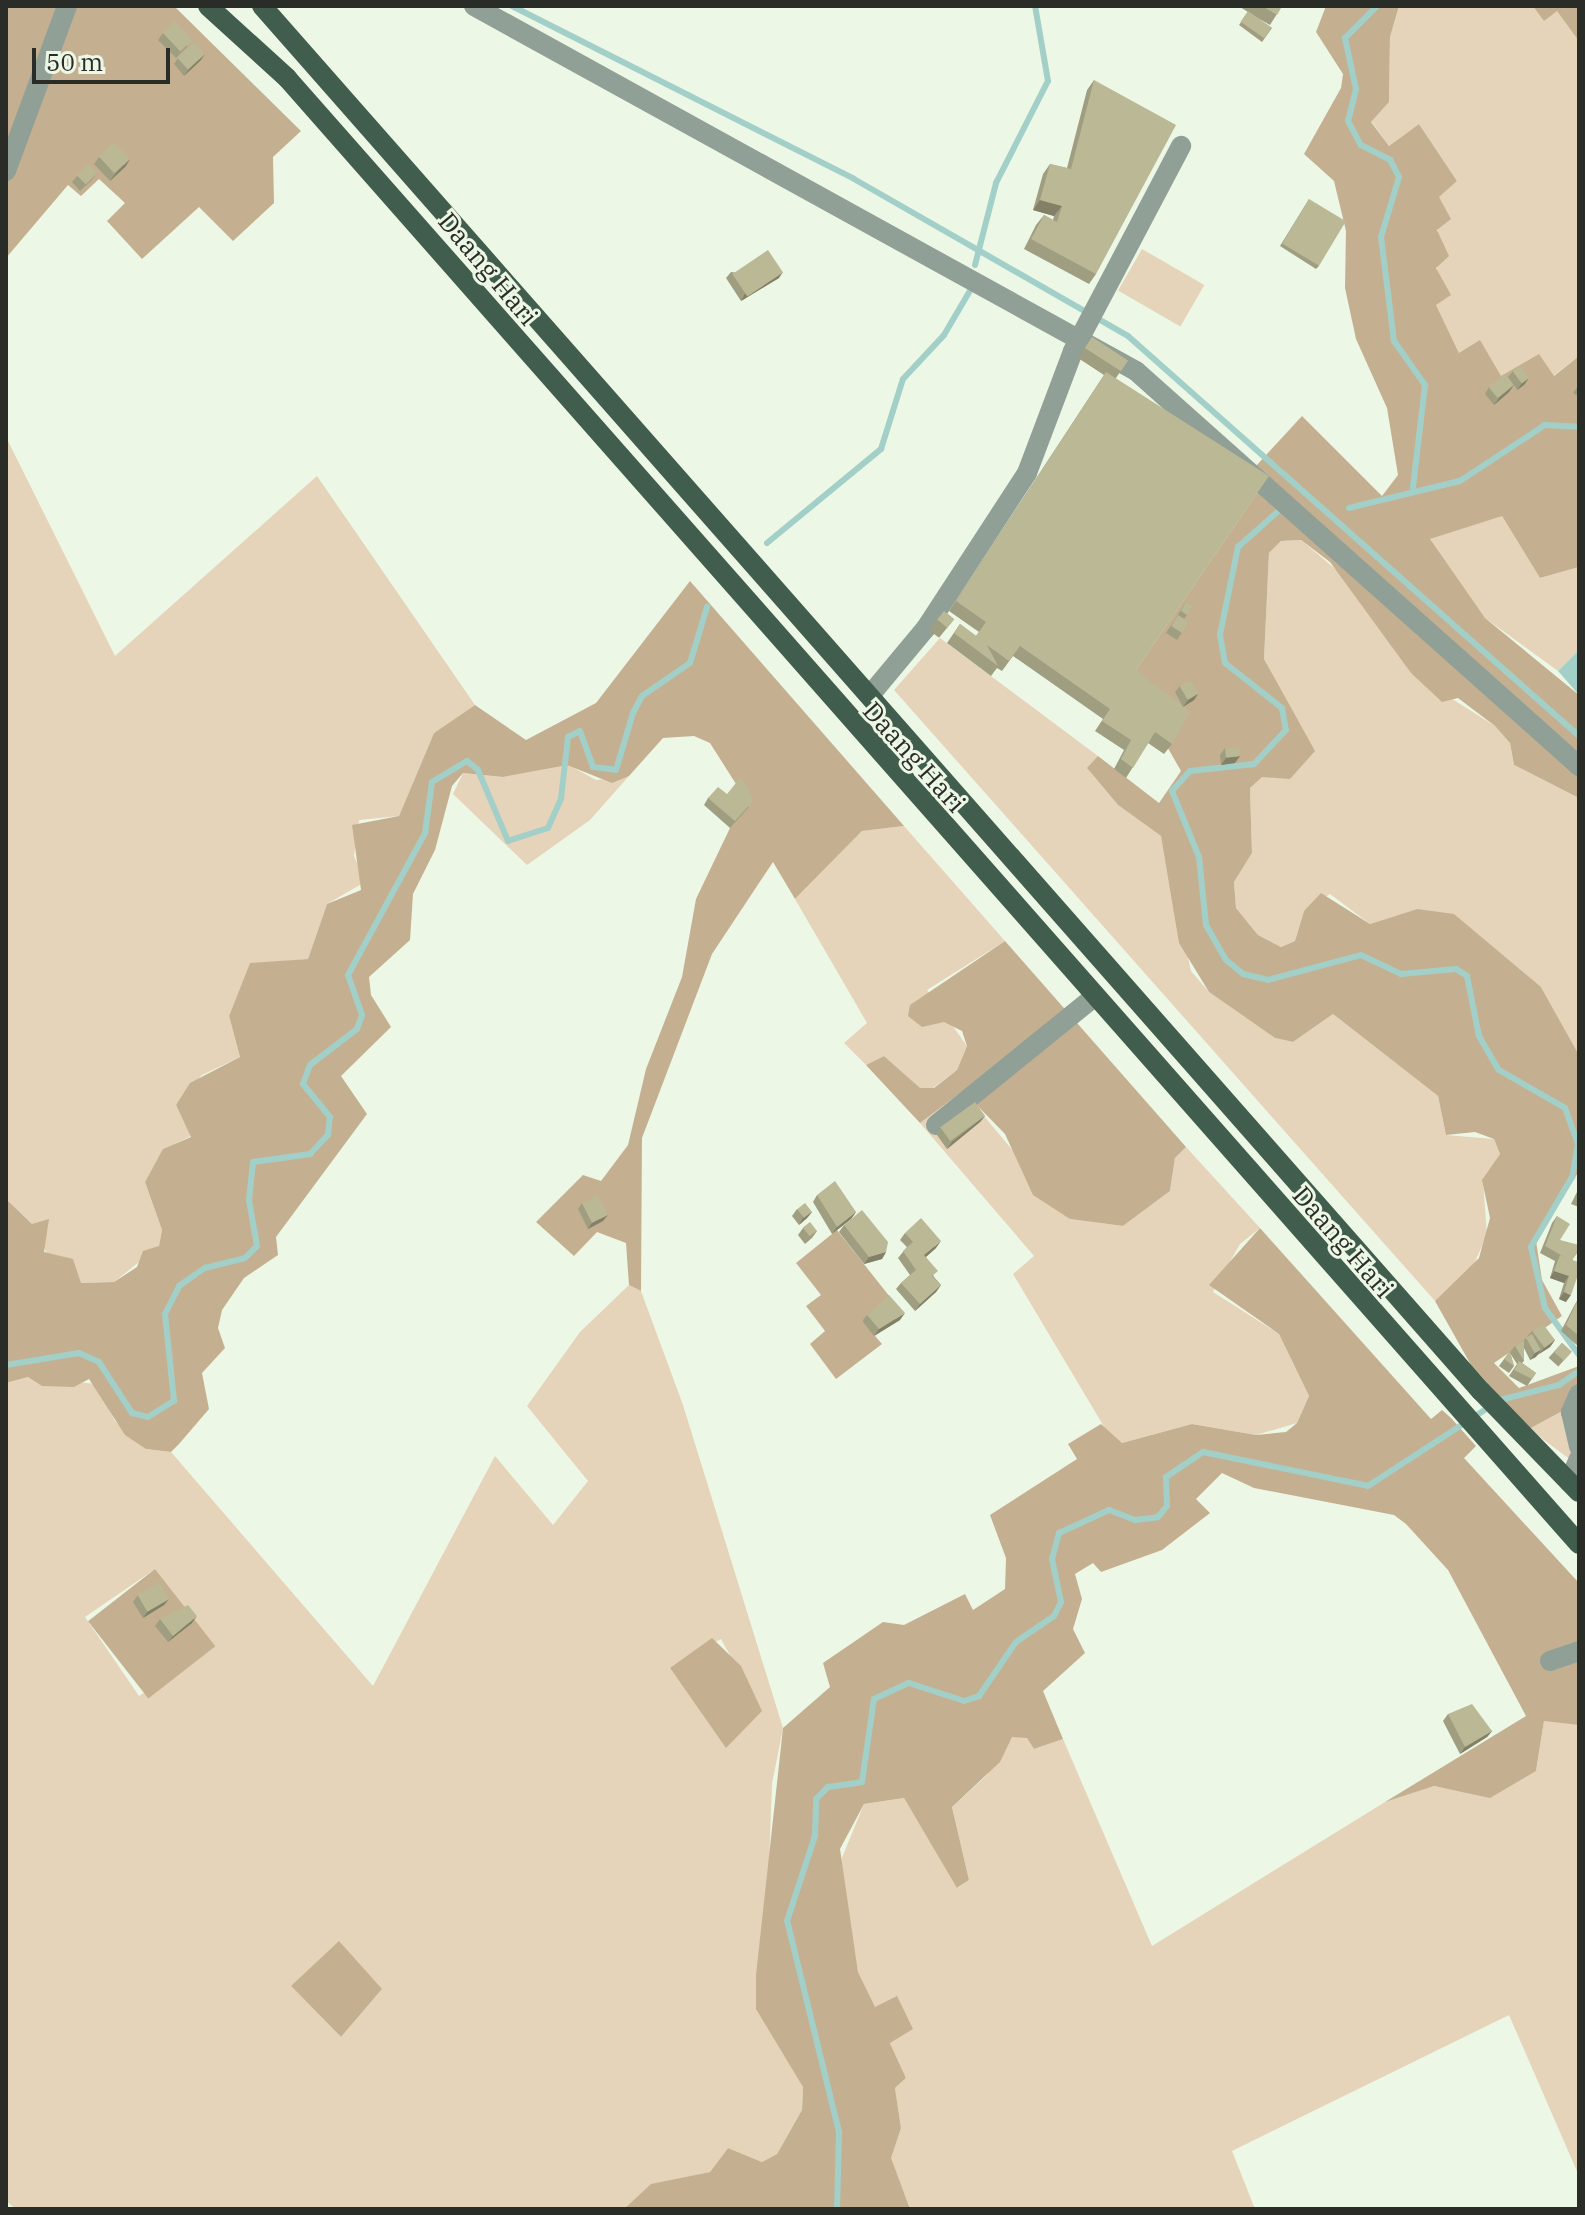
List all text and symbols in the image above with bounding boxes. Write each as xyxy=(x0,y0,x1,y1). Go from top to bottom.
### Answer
scale bar xyxy=(36,32,174,82)
text: 50 m xyxy=(46,46,103,78)
street label: Daang Hari xyxy=(432,206,544,332)
street label: Daang Hari xyxy=(856,695,972,819)
street label: Daang Hari xyxy=(1286,1180,1400,1304)

